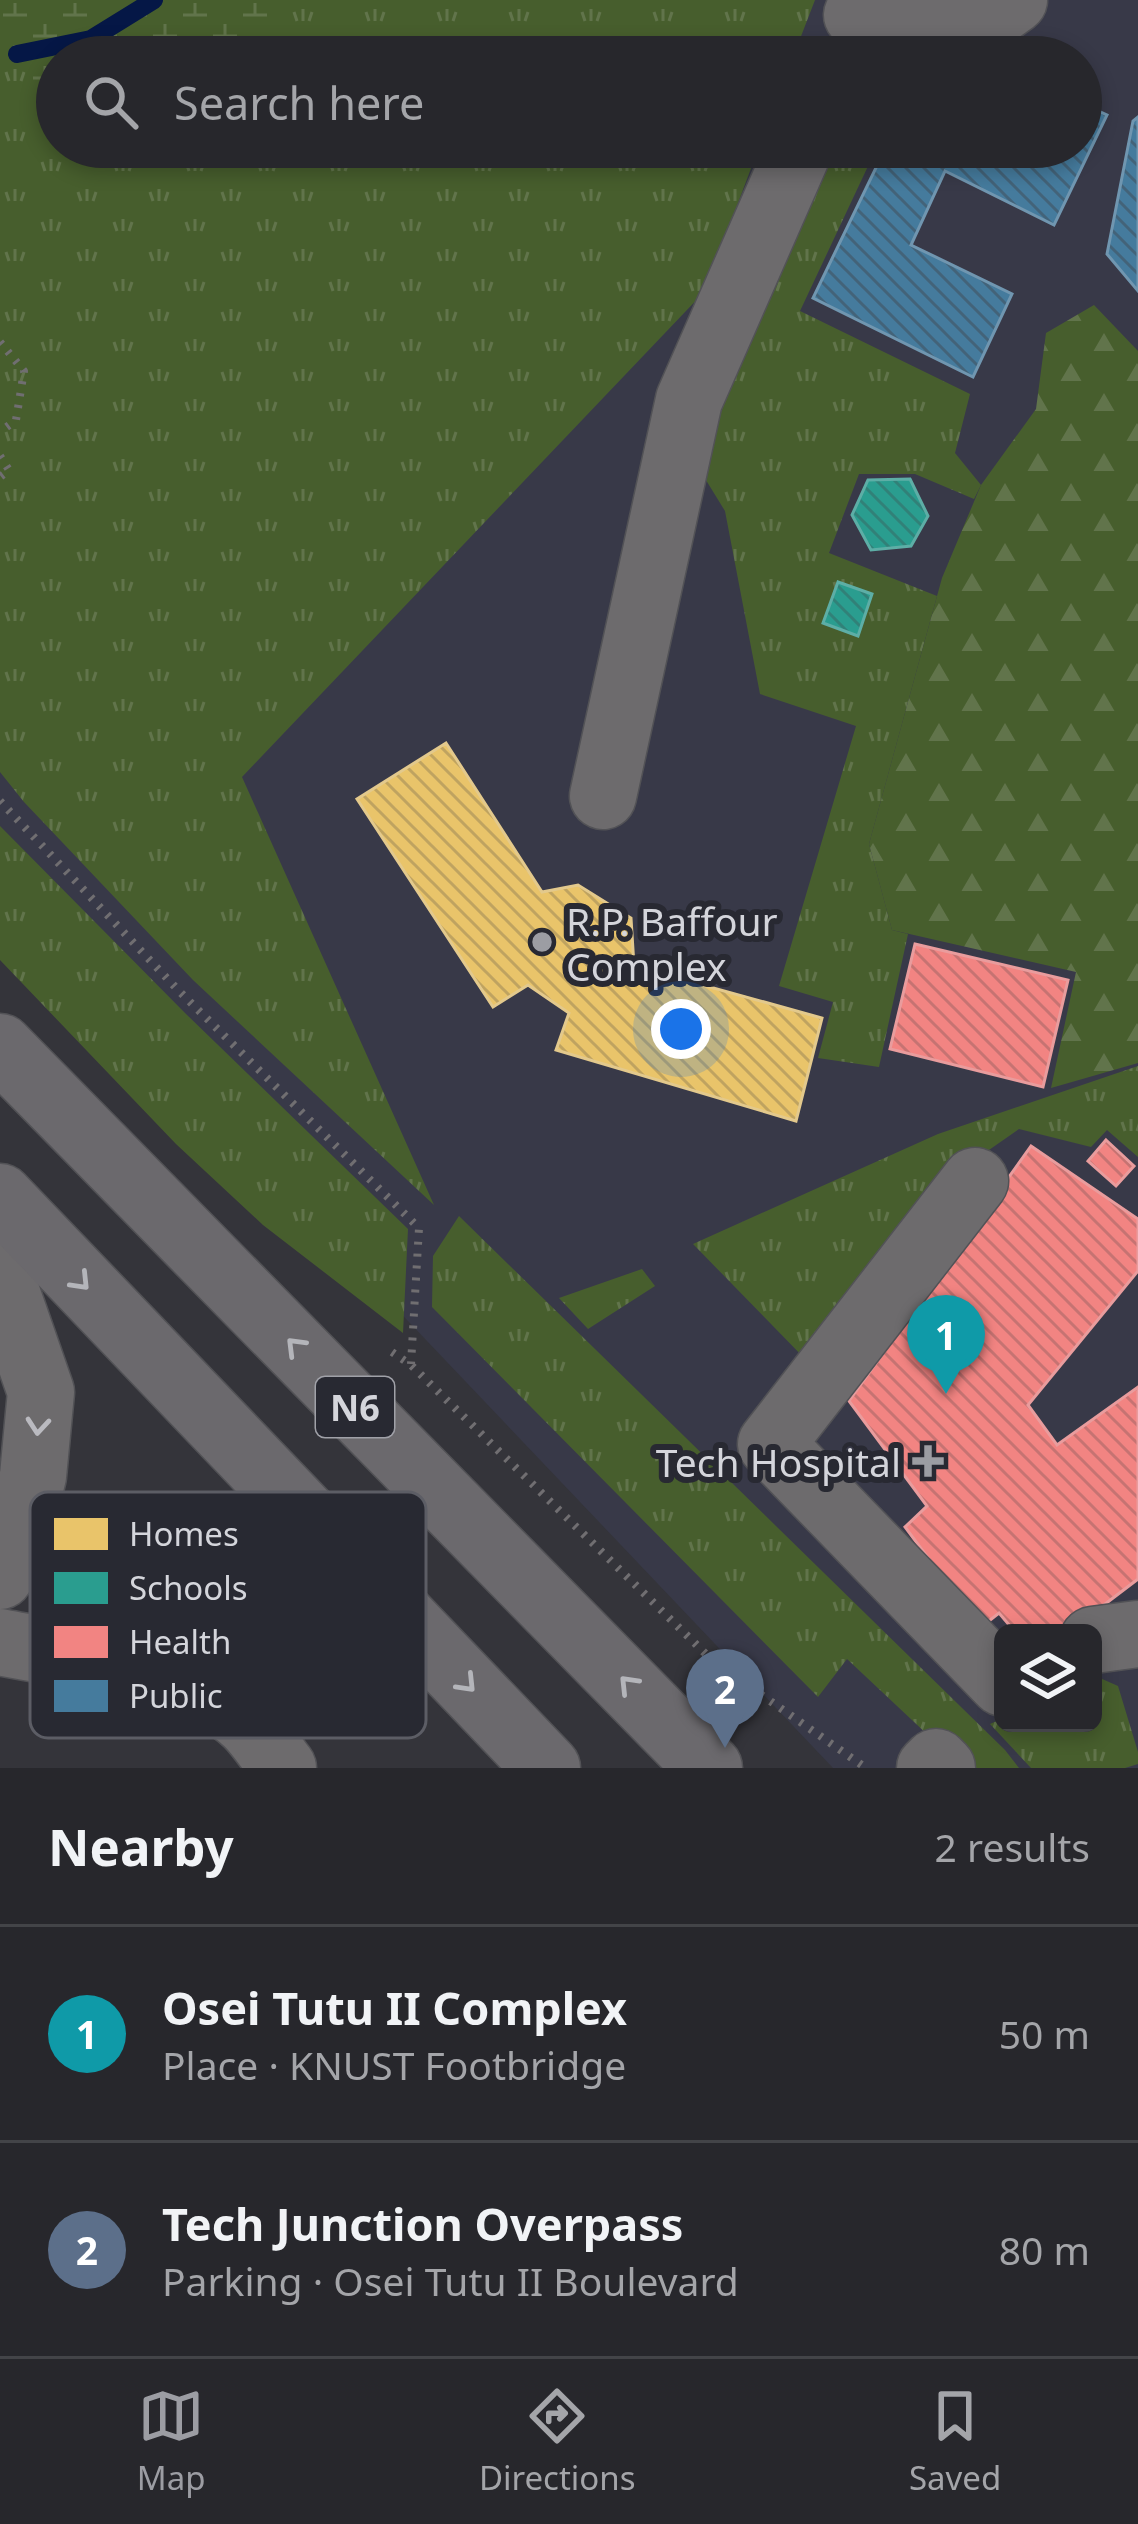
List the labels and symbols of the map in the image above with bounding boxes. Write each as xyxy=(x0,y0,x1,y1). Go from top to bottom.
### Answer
place label: R.P. Baffour Complex xyxy=(566,894,778,992)
marker: R.P. Baffour Complex xyxy=(529,929,555,955)
your location xyxy=(651,999,711,1059)
one-way arrow xyxy=(67,1268,89,1289)
pin: 1 xyxy=(907,1295,985,1394)
one-way arrow xyxy=(288,1338,310,1360)
road number: N6 xyxy=(316,1377,394,1437)
one-way arrow xyxy=(26,1417,51,1436)
place label: Tech Hospital xyxy=(656,1435,901,1488)
marker: Tech Hospital xyxy=(912,1445,944,1477)
legend xyxy=(30,1492,426,1738)
text: Homes xyxy=(129,1511,239,1556)
text: Schools xyxy=(129,1565,248,1610)
text: Health xyxy=(129,1619,231,1664)
pin: 2 xyxy=(686,1649,764,1748)
one-way arrow xyxy=(453,1671,475,1692)
text: Public xyxy=(129,1673,223,1718)
one-way arrow xyxy=(621,1676,643,1697)

